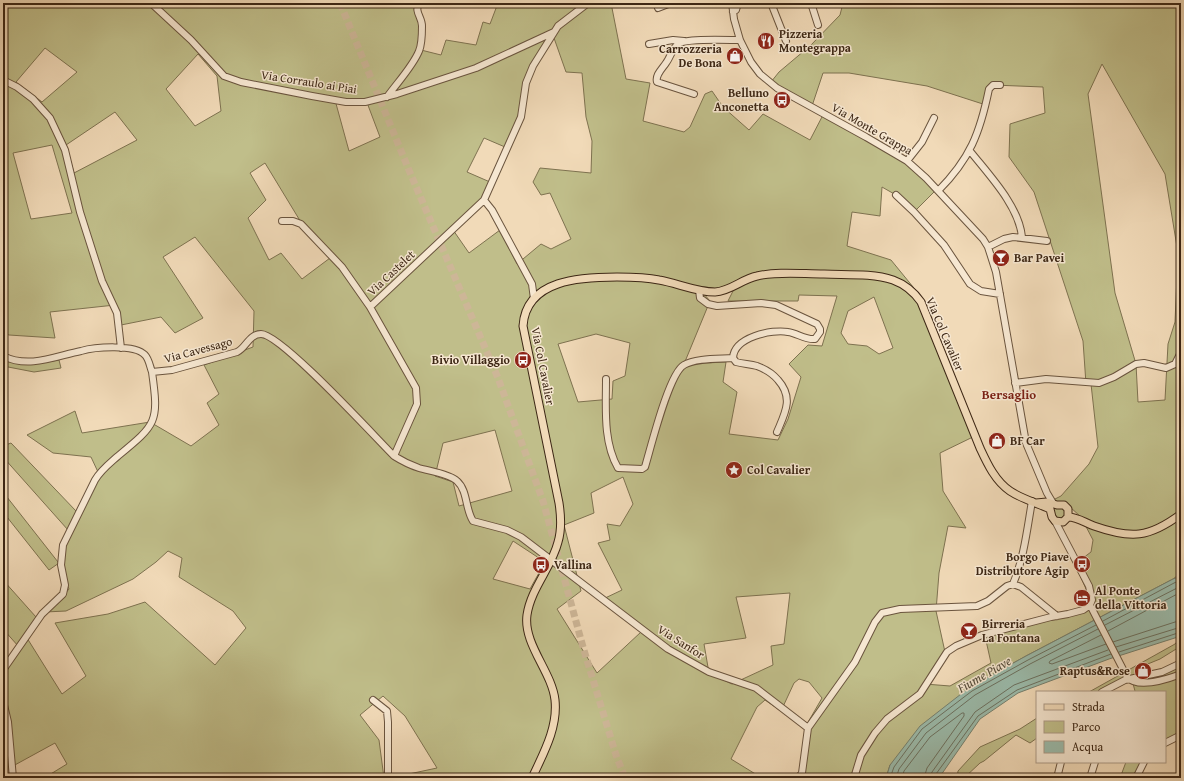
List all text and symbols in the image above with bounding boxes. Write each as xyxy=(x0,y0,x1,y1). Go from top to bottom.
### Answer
place label: Pizzeria Montegrappa xyxy=(779,25,852,56)
restaurant icon: Pizzeria Montegrappa xyxy=(756,31,776,51)
place label: Carrozzeria De Bona xyxy=(659,40,723,71)
shop icon: Carrozzeria De Bona xyxy=(725,46,745,66)
street label: Via Corraulo ai Piai xyxy=(260,66,359,98)
place label: Belluno Anconetta xyxy=(714,84,770,115)
bus stop icon: Belluno Anconetta xyxy=(772,90,792,110)
street label: Via Monte Grappa xyxy=(829,98,916,159)
street label: Via Castelet xyxy=(363,246,419,299)
bar icon: Bar Pavei xyxy=(991,248,1011,268)
place label: Bar Pavei xyxy=(1014,249,1064,266)
street label: Via Col Cavalier xyxy=(922,294,969,374)
street label: Via Col Cavalier xyxy=(528,326,559,406)
street label: Via Cavessago xyxy=(162,332,234,367)
bus stop icon: Bivio Villaggio xyxy=(513,350,533,370)
place label: Bivio Villaggio xyxy=(432,351,511,368)
district label: Bersaglio xyxy=(982,385,1036,404)
shop icon: BF Car xyxy=(987,431,1007,451)
place label: BF Car xyxy=(1010,432,1045,449)
place icon: Col Cavalier xyxy=(724,460,744,480)
place label: Col Cavalier xyxy=(747,461,811,478)
place label: Borgo Piave Distributore Agip xyxy=(976,548,1069,579)
bus stop icon: Borgo Piave Distributore Agip xyxy=(1072,554,1092,574)
bus stop icon: Vallina xyxy=(531,555,551,575)
place label: Vallina xyxy=(554,556,593,573)
place label: Al Ponte della Vittoria xyxy=(1095,582,1167,613)
hotel icon: Al Ponte della Vittoria xyxy=(1072,588,1092,608)
place label: Birreria La Fontana xyxy=(982,615,1041,646)
street label: Via Sanfor xyxy=(654,620,708,663)
bar icon: Birreria La Fontana xyxy=(959,621,979,641)
water label: Fiume Piave xyxy=(953,651,1015,698)
shop icon: Raptus&Rose xyxy=(1133,661,1153,681)
place label: Raptus&Rose xyxy=(1060,662,1130,679)
legend xyxy=(1036,691,1166,763)
text: Strada xyxy=(1072,698,1105,715)
text: Parco xyxy=(1072,718,1100,735)
text: Acqua xyxy=(1072,738,1103,755)

